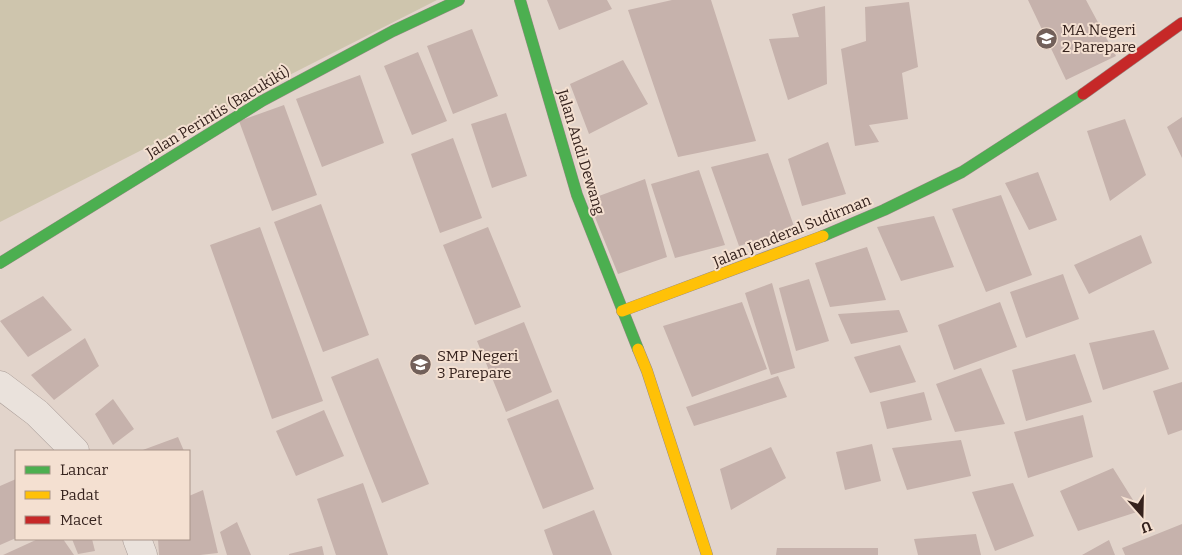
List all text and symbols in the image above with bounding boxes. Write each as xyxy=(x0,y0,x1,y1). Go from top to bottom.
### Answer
place label: MA Negeri 2 Parepare xyxy=(1062,21,1136,56)
school or university icon: MA Negeri 2 Parepare xyxy=(1034,27,1058,51)
street label: Jalan Perintis (Bacukiki) xyxy=(142,62,293,162)
street label: Jalan Andi Dewang xyxy=(553,86,609,217)
street label: Jalan Jenderal Sudirman xyxy=(709,191,874,271)
place label: SMP Negeri 3 Parepare xyxy=(437,347,519,382)
school or university icon: SMP Negeri 3 Parepare xyxy=(409,353,433,377)
legend xyxy=(15,450,190,540)
text: Lancar xyxy=(60,461,108,479)
text: Padat xyxy=(60,486,100,504)
north arrow xyxy=(1117,490,1167,540)
text: Macet xyxy=(60,511,103,529)
text: U xyxy=(1138,517,1154,537)

